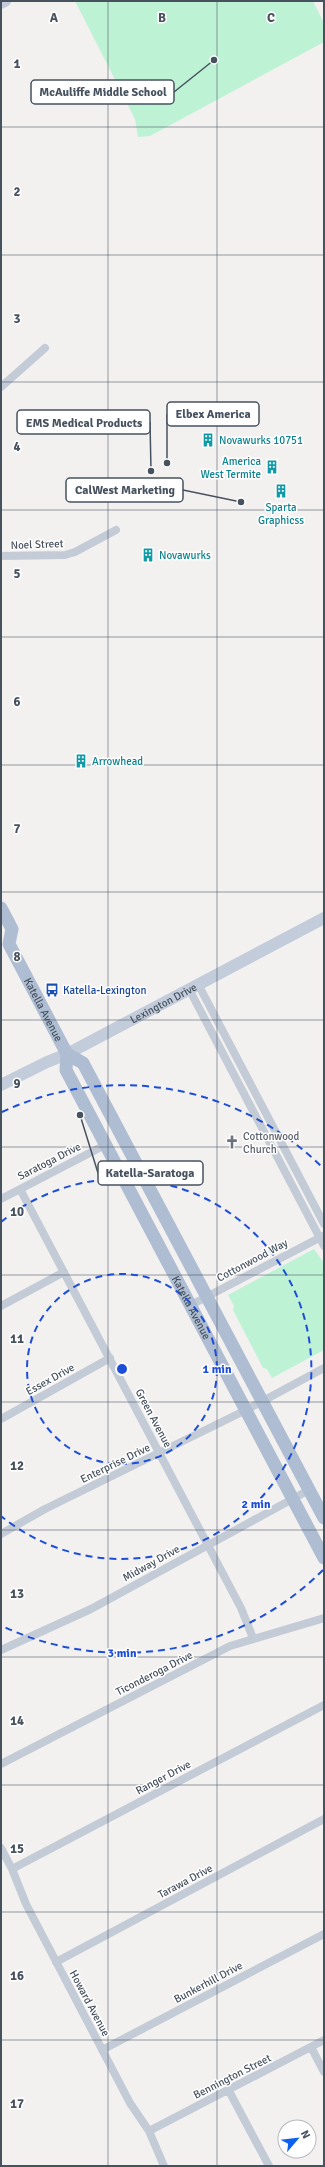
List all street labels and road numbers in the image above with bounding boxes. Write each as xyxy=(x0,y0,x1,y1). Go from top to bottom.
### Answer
street label: Noel Street xyxy=(10,537,64,552)
street label: Katella Avenue xyxy=(21,976,65,1044)
street label: Lexington Drive xyxy=(128,981,199,1026)
street label: Saratoga Drive xyxy=(16,1140,83,1183)
street label: Cottonwood Way xyxy=(215,1236,291,1285)
street label: Katella Avenue xyxy=(169,1274,213,1342)
street label: Essex Drive xyxy=(24,1361,77,1398)
street label: Green Avenue xyxy=(133,1387,175,1450)
street label: Enterprise Drive xyxy=(78,1441,152,1486)
street label: Midway Drive xyxy=(120,1542,182,1584)
street label: Ticonderoga Drive xyxy=(114,1648,195,1698)
street label: Ranger Drive xyxy=(133,1758,193,1797)
street label: Tarawa Drive xyxy=(156,1862,215,1901)
street label: Bunkerhill Drive xyxy=(172,1959,245,2006)
street label: Howard Avenue xyxy=(67,1968,112,2039)
street label: Bennington Street xyxy=(191,2051,273,2102)

